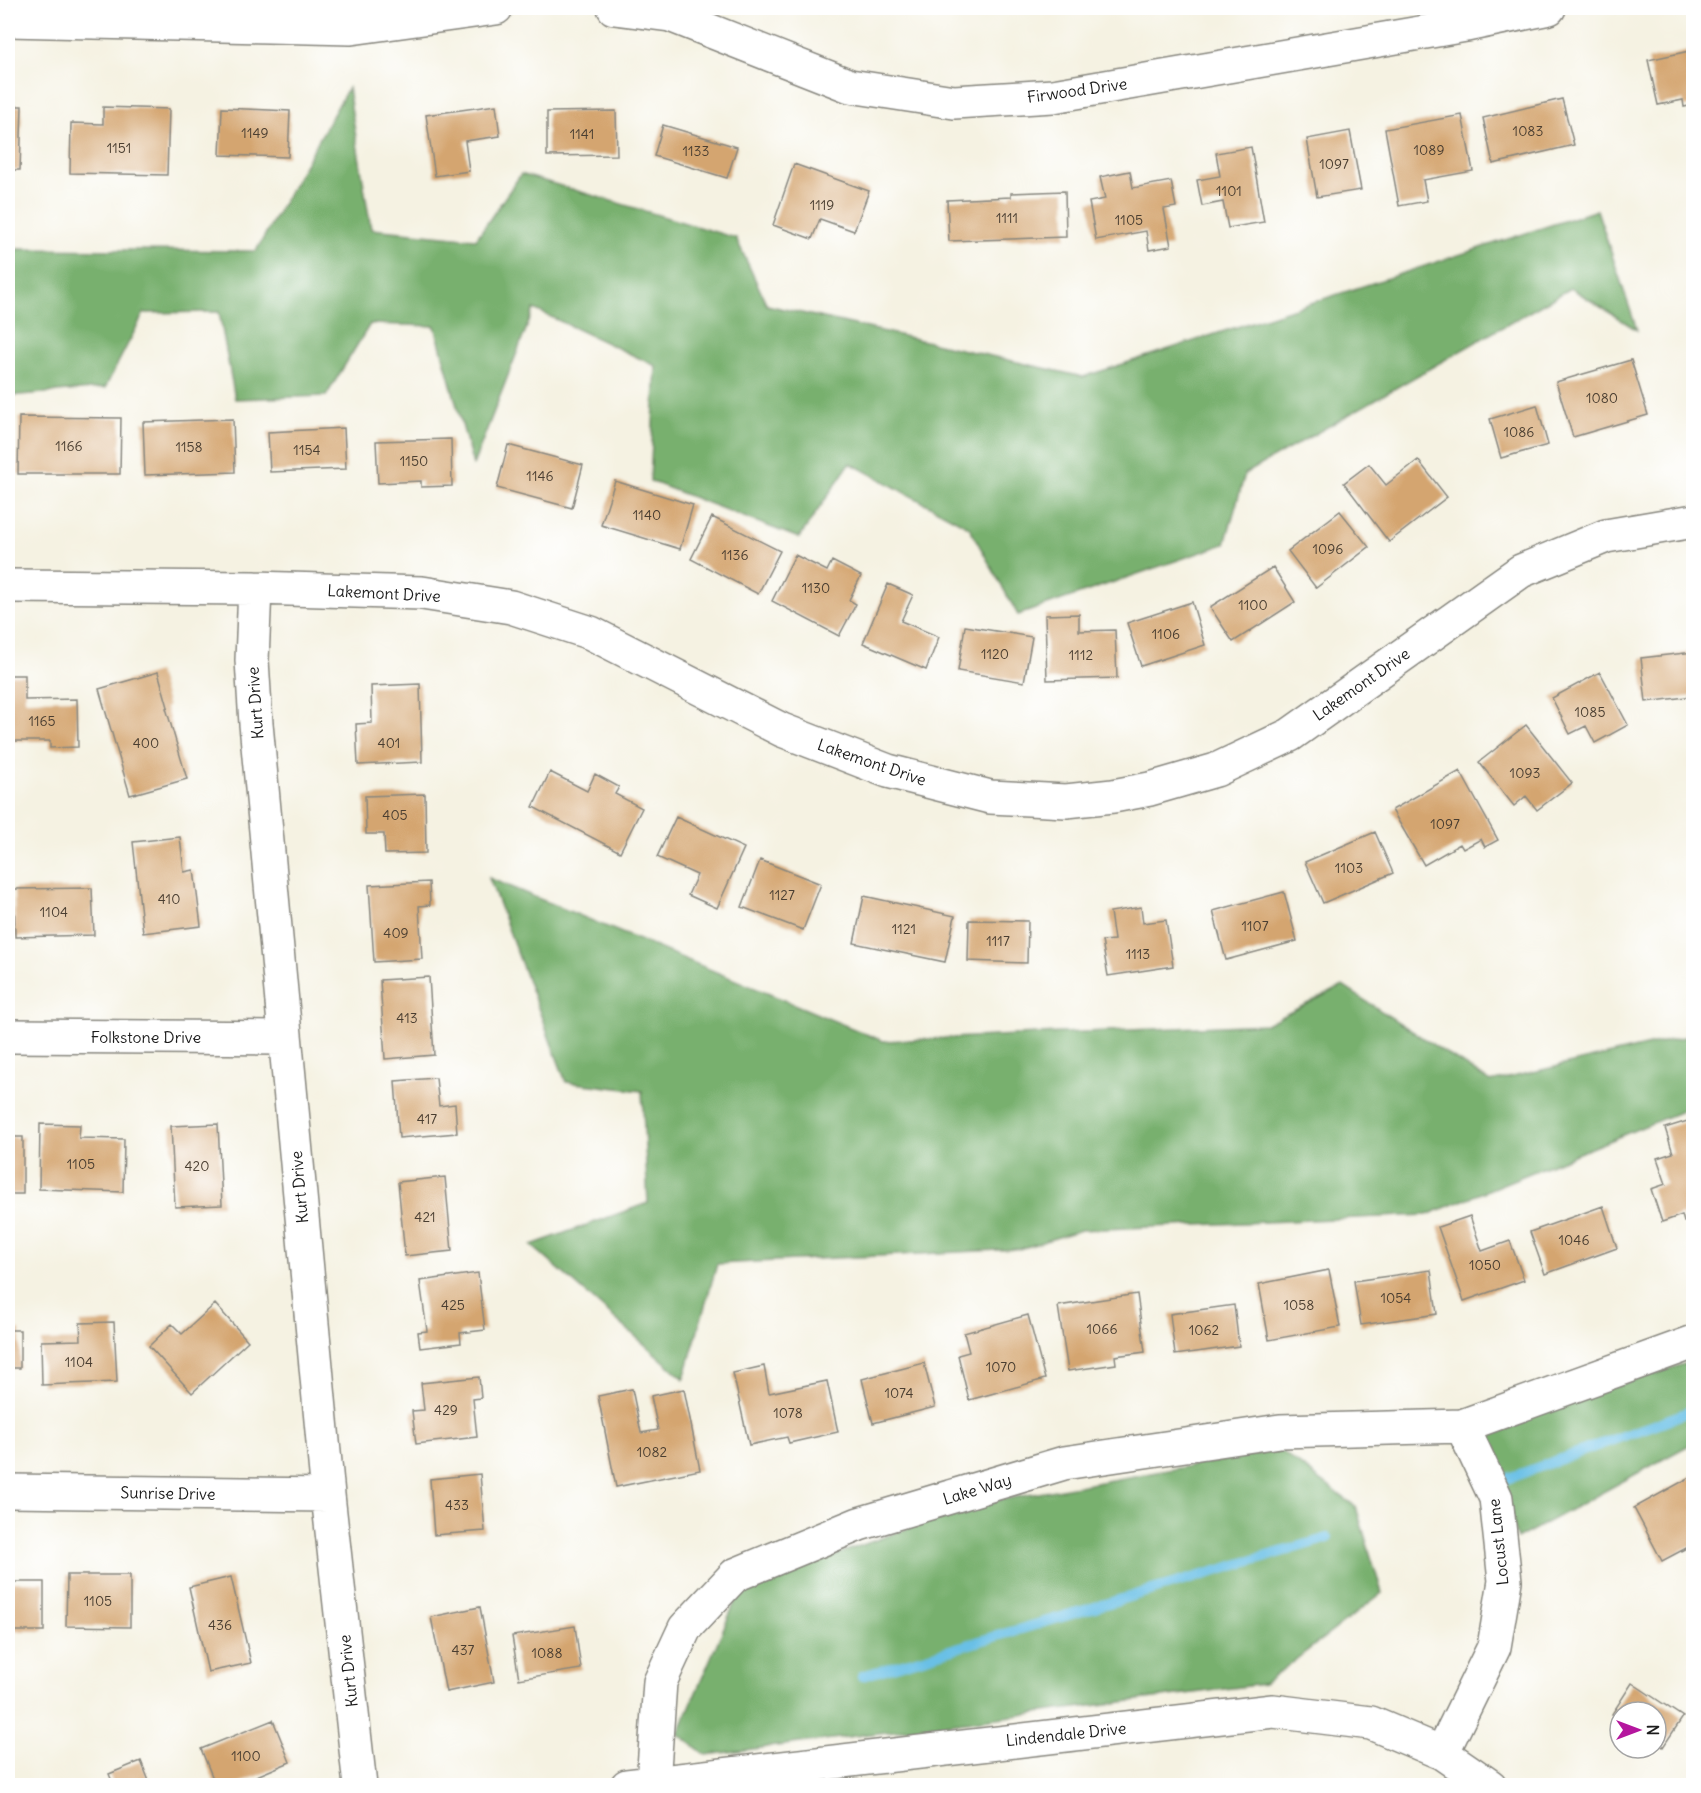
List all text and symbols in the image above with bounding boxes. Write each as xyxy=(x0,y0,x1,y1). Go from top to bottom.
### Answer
street label: Firwood Drive xyxy=(1026,73,1128,107)
house number: 1083 xyxy=(1513,122,1543,140)
house number: 1149 xyxy=(241,124,269,142)
house number: 1141 xyxy=(570,125,594,143)
house number: 1151 xyxy=(107,139,131,157)
house number: 1089 xyxy=(1414,141,1444,159)
house number: 1133 xyxy=(682,142,710,160)
house number: 1097 xyxy=(1319,155,1349,173)
house number: 1101 xyxy=(1216,182,1242,200)
house number: 1119 xyxy=(810,196,834,214)
house number: 1111 xyxy=(996,209,1018,227)
house number: 1105 xyxy=(1115,211,1143,229)
house number: 1080 xyxy=(1586,389,1618,407)
house number: 1086 xyxy=(1504,423,1534,441)
house number: 1166 xyxy=(55,437,83,455)
house number: 1158 xyxy=(175,438,203,456)
house number: 1154 xyxy=(293,441,321,459)
house number: 1150 xyxy=(400,452,428,470)
house number: 1146 xyxy=(526,467,554,485)
house number: 1140 xyxy=(633,506,661,524)
house number: 1096 xyxy=(1313,540,1343,558)
house number: 1136 xyxy=(721,546,749,564)
house number: 1130 xyxy=(802,579,830,597)
street label: Lakemont Drive xyxy=(327,580,441,606)
house number: 1100 xyxy=(1238,596,1268,614)
house number: 1106 xyxy=(1152,625,1180,643)
street label: Lakemont Drive xyxy=(1309,643,1413,725)
house number: 1120 xyxy=(981,645,1009,663)
house number: 1112 xyxy=(1069,646,1093,664)
street label: Kurt Drive xyxy=(242,666,268,740)
house number: 1085 xyxy=(1575,703,1605,721)
house number: 1165 xyxy=(28,712,56,730)
house number: 400 xyxy=(133,734,159,752)
house number: 401 xyxy=(378,734,400,752)
street label: Lakemont Drive xyxy=(815,734,929,790)
house number: 1093 xyxy=(1510,764,1540,782)
house number: 405 xyxy=(382,806,408,824)
house number: 1097 xyxy=(1430,815,1460,833)
house number: 1103 xyxy=(1335,859,1363,877)
house number: 1127 xyxy=(769,886,795,904)
house number: 410 xyxy=(158,890,180,908)
house number: 1104 xyxy=(40,903,68,921)
house number: 1107 xyxy=(1242,917,1269,935)
house number: 1121 xyxy=(892,920,916,938)
house number: 409 xyxy=(383,924,409,942)
house number: 1117 xyxy=(986,932,1010,950)
house number: 1113 xyxy=(1126,945,1150,963)
house number: 413 xyxy=(396,1009,418,1027)
street label: Folkstone Drive xyxy=(91,1027,201,1047)
house number: 417 xyxy=(417,1110,437,1128)
street label: Kurt Drive xyxy=(286,1150,312,1224)
house number: 1105 xyxy=(67,1155,95,1173)
house number: 420 xyxy=(185,1157,209,1175)
house number: 421 xyxy=(414,1208,436,1226)
house number: 1046 xyxy=(1559,1231,1589,1249)
house number: 1050 xyxy=(1469,1256,1501,1274)
house number: 1054 xyxy=(1381,1289,1411,1307)
house number: 425 xyxy=(441,1296,465,1314)
house number: 1058 xyxy=(1284,1296,1314,1314)
house number: 1066 xyxy=(1087,1320,1117,1338)
house number: 1062 xyxy=(1189,1321,1220,1339)
house number: 1104 xyxy=(65,1353,93,1371)
house number: 1070 xyxy=(986,1358,1016,1376)
house number: 1074 xyxy=(884,1384,914,1402)
house number: 429 xyxy=(434,1401,458,1419)
house number: 1078 xyxy=(773,1404,803,1422)
house number: 1082 xyxy=(637,1443,668,1461)
street label: Lake Way xyxy=(940,1469,1014,1509)
street label: Sunrise Drive xyxy=(120,1482,216,1504)
house number: 433 xyxy=(445,1496,469,1514)
street label: Locust Lane xyxy=(1484,1498,1512,1586)
house number: 1105 xyxy=(84,1592,112,1610)
house number: 436 xyxy=(208,1616,232,1634)
street label: Kurt Drive xyxy=(334,1634,362,1708)
house number: 437 xyxy=(452,1641,475,1659)
house number: 1088 xyxy=(532,1644,562,1662)
north arrow xyxy=(1608,1700,1668,1760)
street label: Lindendale Drive xyxy=(1005,1718,1127,1750)
text: N xyxy=(1643,1724,1663,1736)
house number: 1100 xyxy=(231,1747,261,1765)

